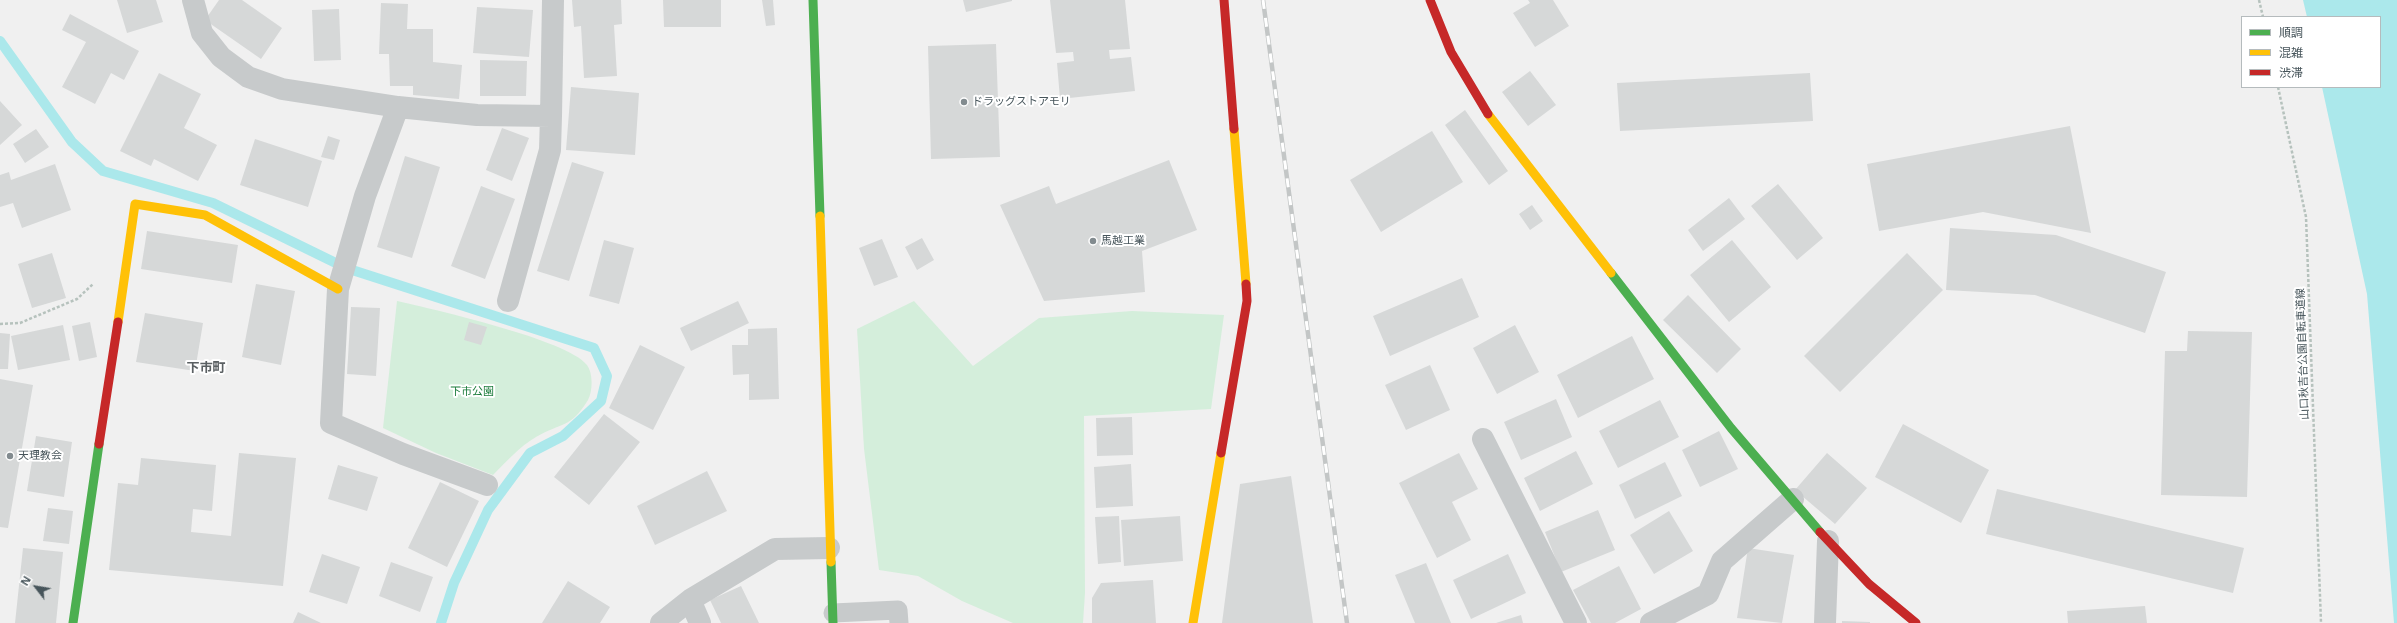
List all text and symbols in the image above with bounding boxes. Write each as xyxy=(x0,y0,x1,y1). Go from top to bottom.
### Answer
legend xyxy=(2241,16,2381,88)
text: 順調 xyxy=(2279,24,2303,41)
text: 混雑 xyxy=(2279,44,2303,61)
text: 渋滞 xyxy=(2279,64,2303,81)
place label: ドラッグストアモリ xyxy=(972,95,1071,109)
marker: ドラッグストアモリ xyxy=(959,97,969,107)
place label: 馬越工業 xyxy=(1101,234,1145,248)
marker: 馬越工業 xyxy=(1088,236,1098,246)
street label: 山口秋吉台公園自転車道線 xyxy=(2294,288,2312,420)
district label: 下市町 xyxy=(187,360,225,376)
park label: 下市公園 xyxy=(450,385,494,399)
place label: 天理教会 xyxy=(18,449,62,463)
marker: 天理教会 xyxy=(5,451,15,461)
north arrow xyxy=(16,567,56,607)
text: N xyxy=(17,573,34,588)

